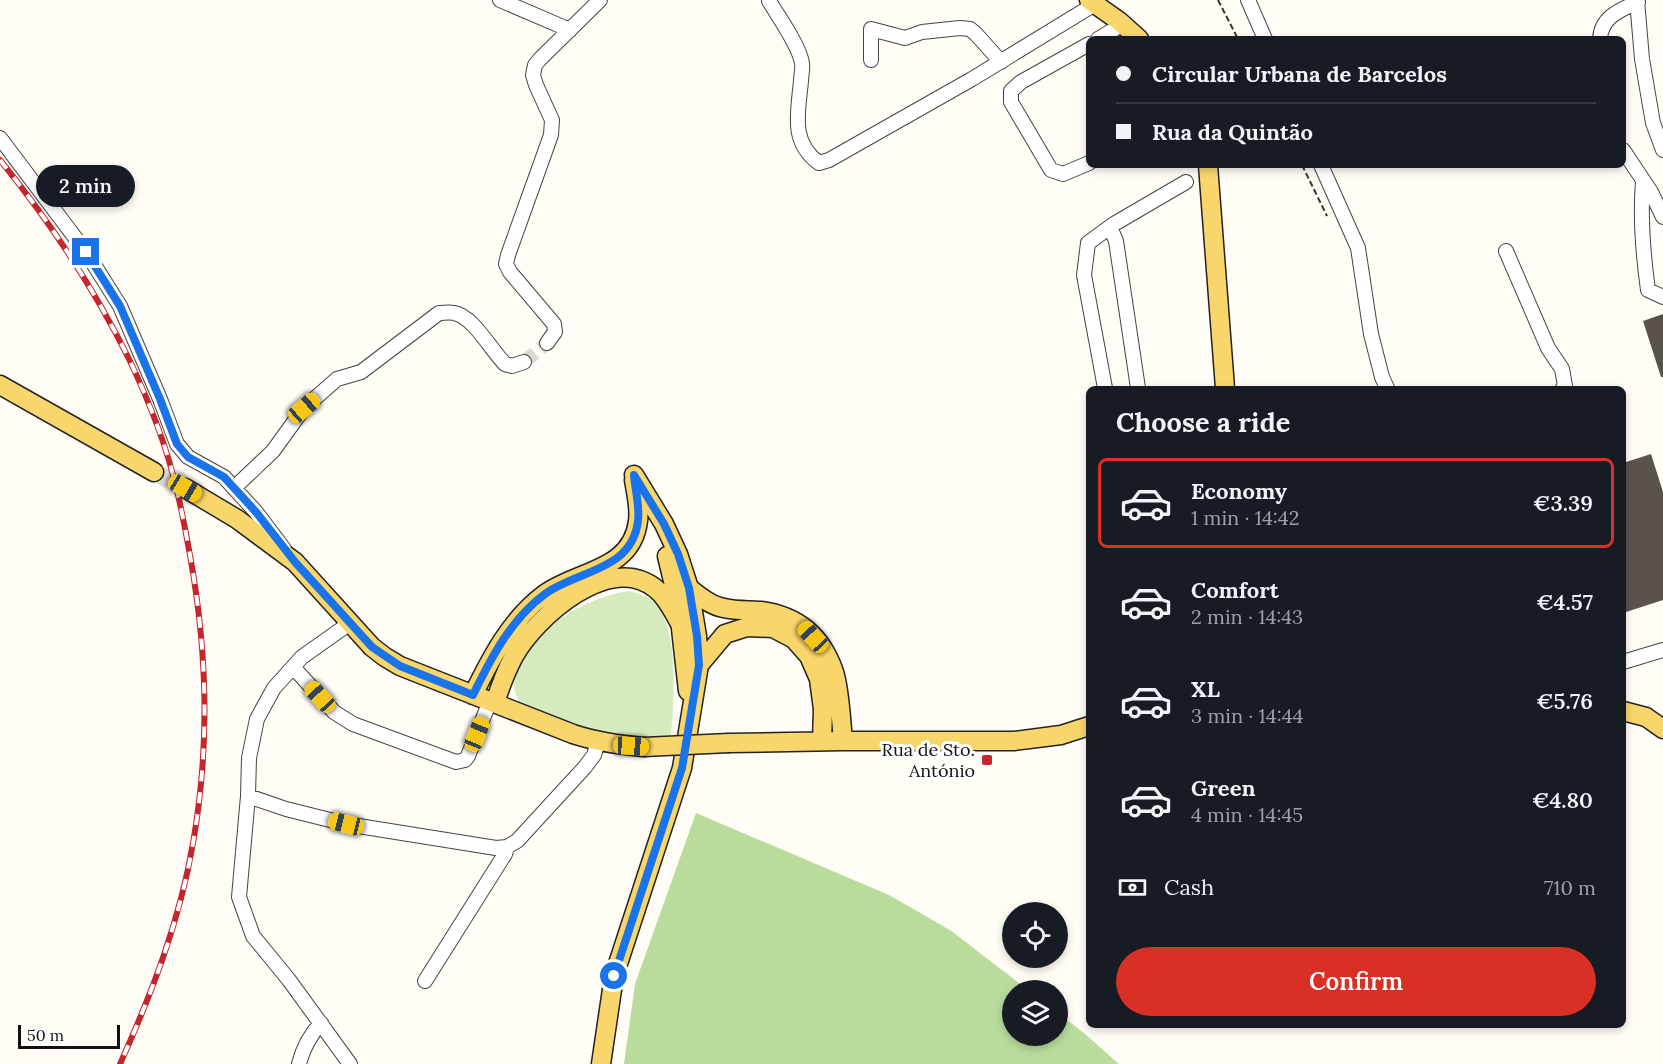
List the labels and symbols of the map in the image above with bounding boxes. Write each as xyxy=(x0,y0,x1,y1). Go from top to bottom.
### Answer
callout: 2 min xyxy=(36,165,136,207)
route end xyxy=(72,238,99,265)
car xyxy=(285,389,323,427)
car xyxy=(165,471,205,505)
car xyxy=(794,618,832,656)
car xyxy=(301,678,339,716)
car xyxy=(462,714,492,754)
car xyxy=(613,736,649,756)
place label: Rua de Sto. António xyxy=(882,738,975,782)
marker: Rua de Sto. António xyxy=(980,753,994,767)
car xyxy=(326,811,366,837)
route start xyxy=(600,962,627,989)
scale bar xyxy=(18,1022,120,1050)

